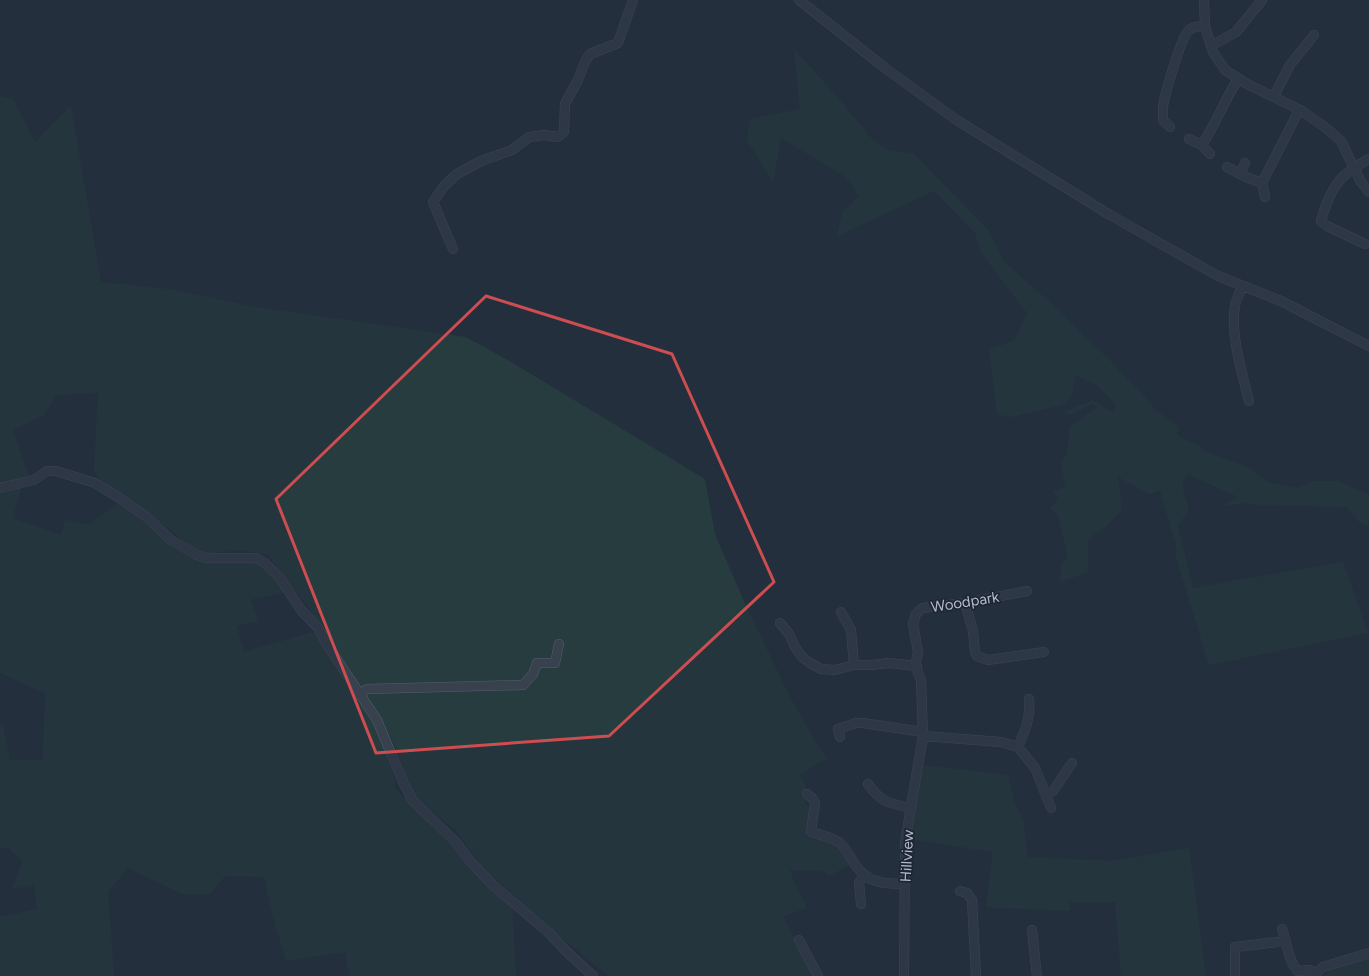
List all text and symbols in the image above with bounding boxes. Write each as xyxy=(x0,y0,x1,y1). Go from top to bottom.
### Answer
street label: Woodpark xyxy=(930,588,1001,616)
street label: Hillview xyxy=(897,829,917,883)

